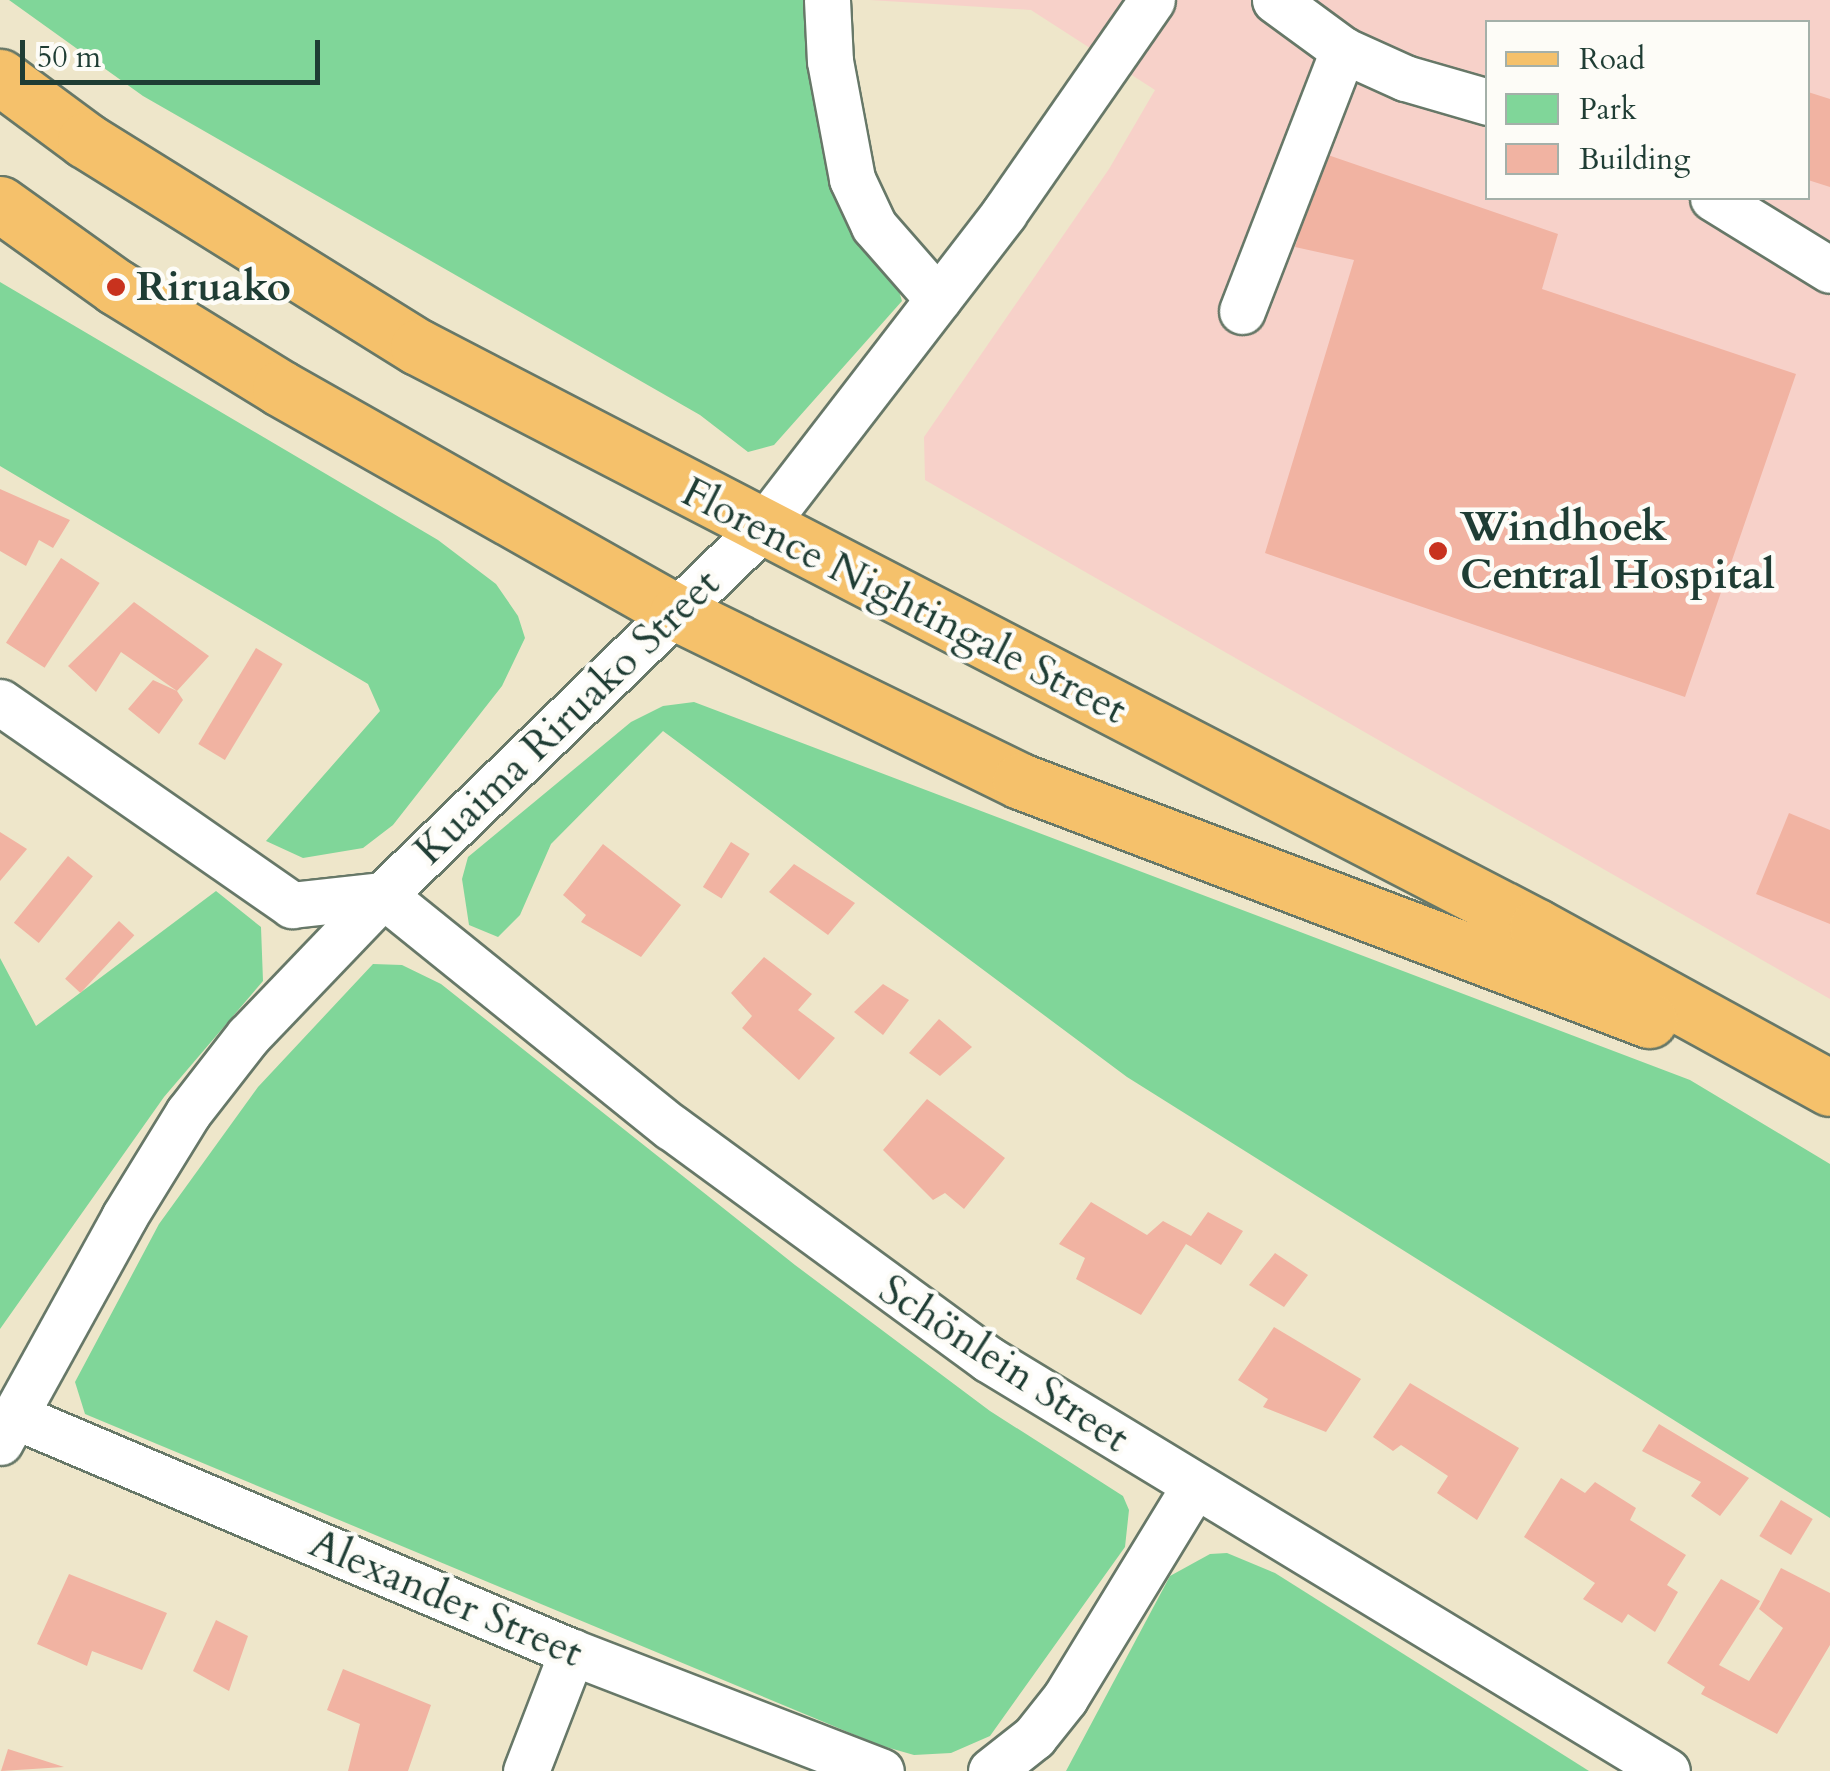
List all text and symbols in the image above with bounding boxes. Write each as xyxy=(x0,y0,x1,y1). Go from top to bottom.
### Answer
scale bar xyxy=(25,20,325,82)
legend xyxy=(1485,20,1810,200)
text: 50 m xyxy=(37,37,101,78)
text: Road xyxy=(1579,39,1645,80)
text: Park xyxy=(1579,89,1637,130)
text: Building xyxy=(1579,139,1690,180)
place label: Riruako xyxy=(136,262,291,312)
marker: Riruako xyxy=(105,276,127,298)
street label: Florence Nightingale Street xyxy=(673,467,1135,735)
place label: Windhoek Central Hospital xyxy=(1460,502,1775,600)
marker: Windhoek Central Hospital xyxy=(1425,538,1451,564)
street label: Kuaima Riruako Street xyxy=(404,559,730,875)
street label: Schönlein Street xyxy=(870,1265,1138,1463)
street label: Alexander Street xyxy=(302,1518,590,1678)

